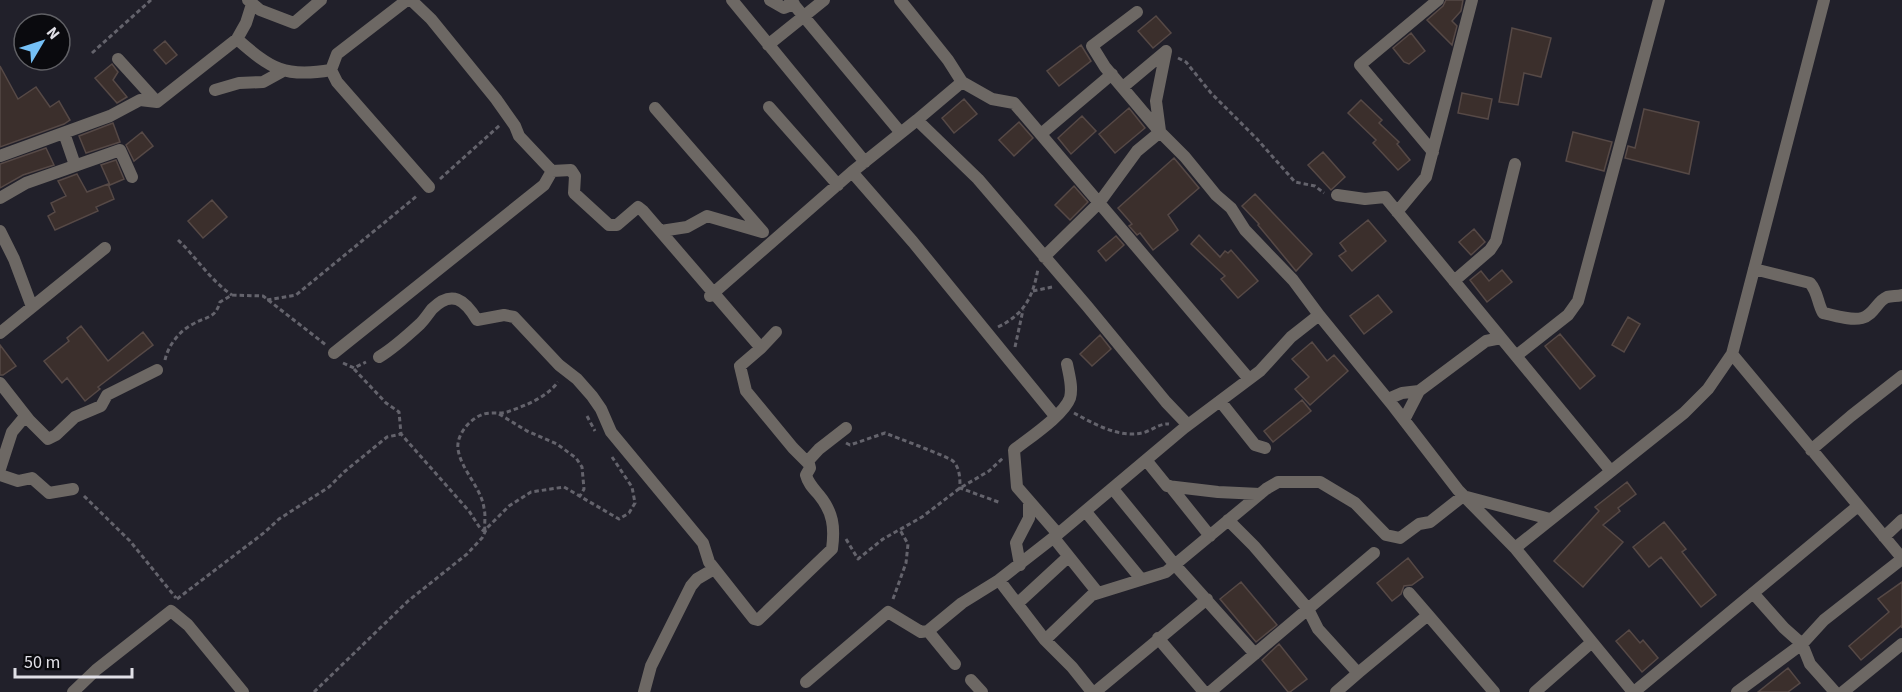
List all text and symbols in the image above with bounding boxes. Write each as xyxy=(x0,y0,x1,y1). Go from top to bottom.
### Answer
north arrow xyxy=(12,12,72,72)
text: N xyxy=(41,22,65,44)
scale bar xyxy=(15,641,132,679)
text: 50 m xyxy=(24,650,60,675)

